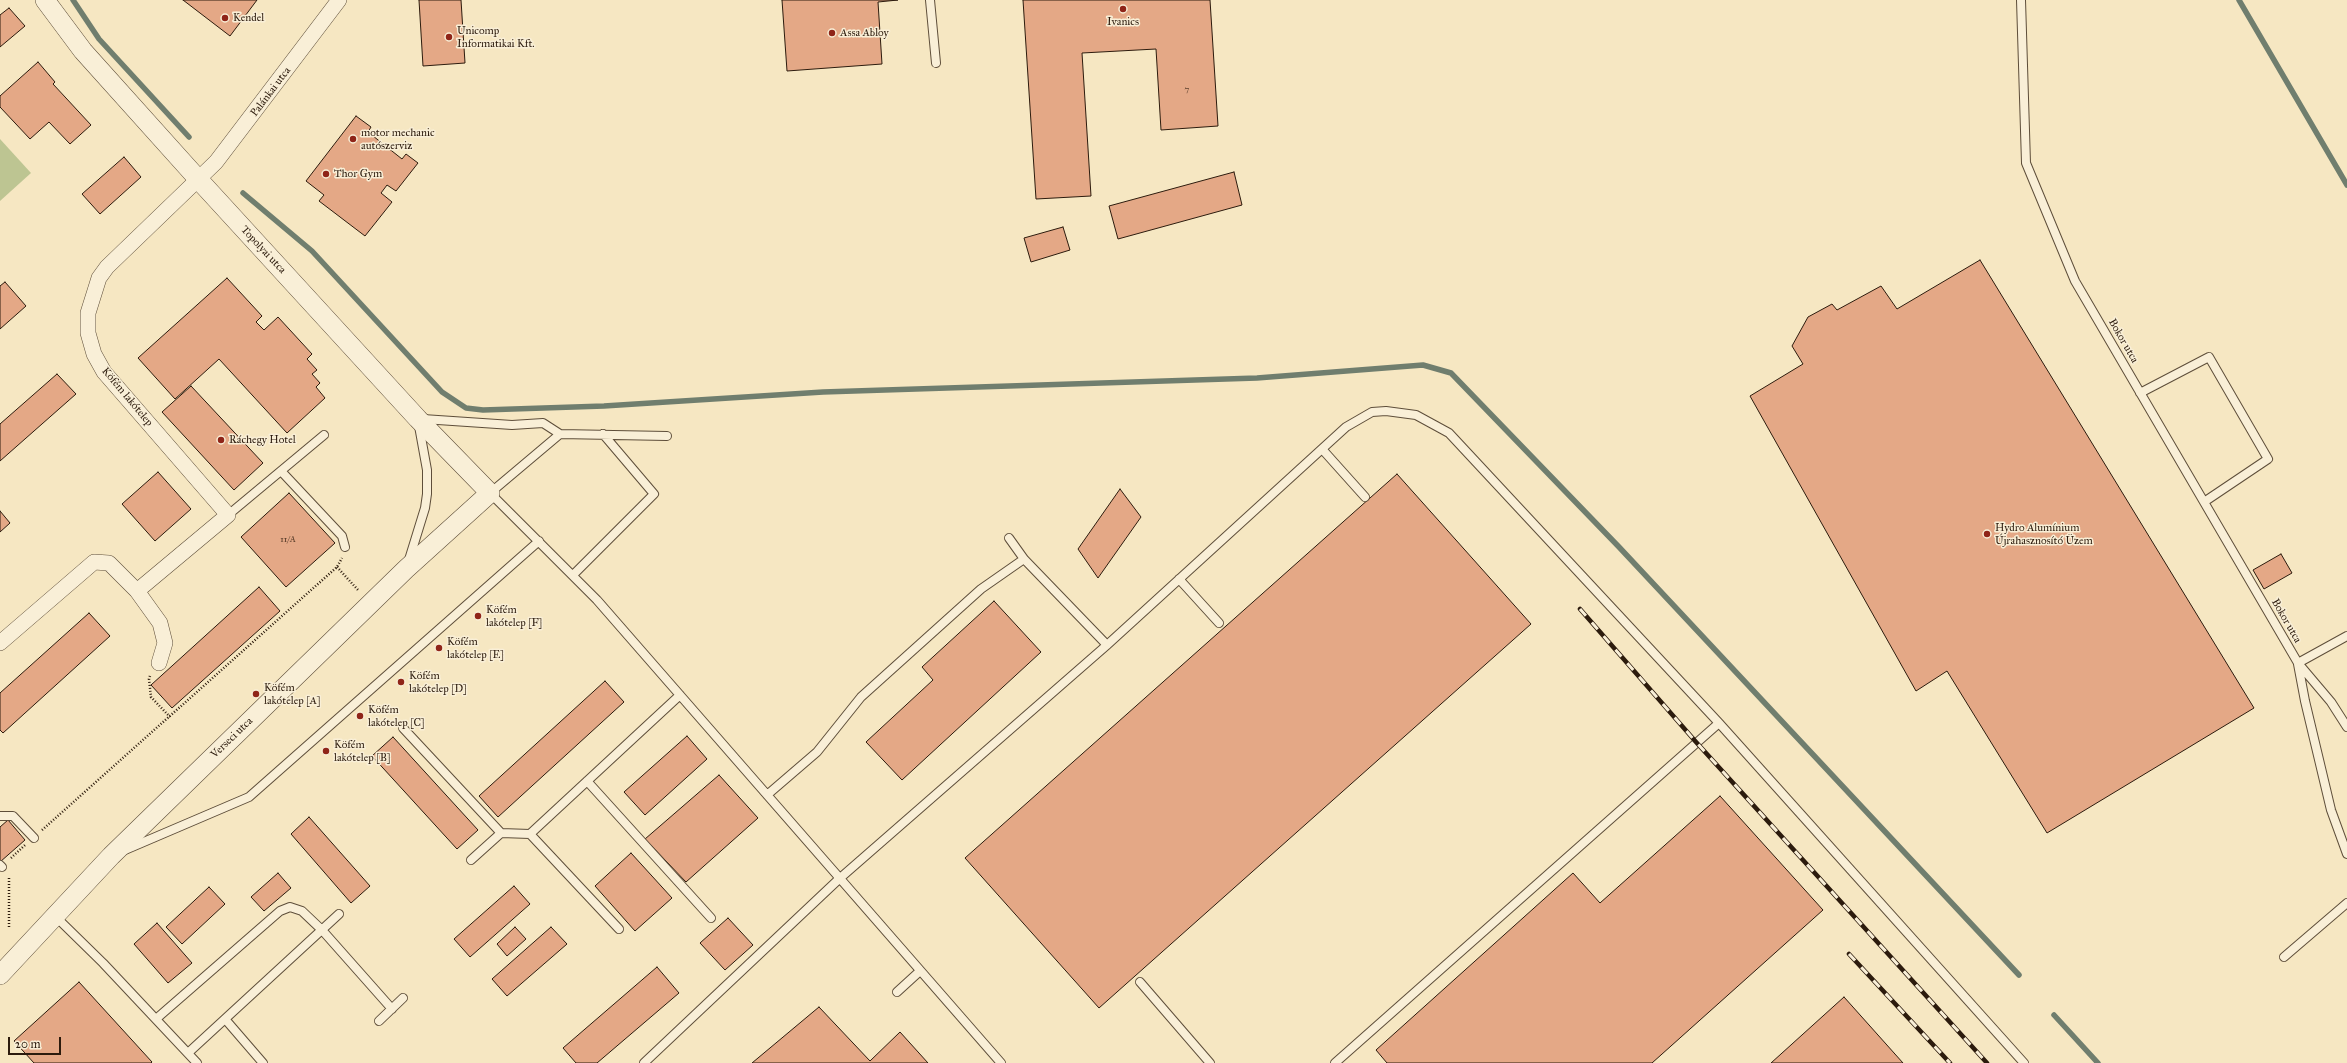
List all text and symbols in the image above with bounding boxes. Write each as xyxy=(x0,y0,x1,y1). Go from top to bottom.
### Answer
marker: Ivanics xyxy=(1118,4,1128,14)
place label: Kendel xyxy=(233,11,264,25)
marker: Kendel xyxy=(220,13,230,23)
place label: Ivanics xyxy=(1107,15,1139,29)
place label: Unicomp Informatikai Kft. xyxy=(457,24,535,50)
place label: Assa Abloy xyxy=(840,26,889,40)
marker: Assa Abloy xyxy=(827,28,837,38)
marker: Unicomp Informatikai Kft. xyxy=(444,32,454,42)
street label: Palánkai utca xyxy=(248,65,294,119)
house number: 7 xyxy=(1185,85,1189,95)
place label: motor mechanic autószerviz xyxy=(361,126,435,152)
marker: motor mechanic autószerviz xyxy=(348,134,358,144)
place label: Thor Gym xyxy=(334,167,382,181)
marker: Thor Gym xyxy=(321,169,331,179)
street label: Topolyai utca xyxy=(238,223,288,277)
street label: Bokor utca xyxy=(2105,317,2141,365)
street label: Köfém lakótelep xyxy=(99,365,155,429)
place label: Ráchegy Hotel xyxy=(229,433,296,447)
marker: Ráchegy Hotel xyxy=(216,435,226,445)
place label: Hydro Alumínium Újrahasznosító Üzem xyxy=(1995,521,2093,547)
marker: Hydro Alumínium Újrahasznosító Üzem xyxy=(1982,529,1992,539)
house number: 11/A xyxy=(280,535,296,545)
street label: Bokor utca xyxy=(2268,597,2304,645)
place label: Köfém lakótelep [F] xyxy=(486,603,542,629)
marker: Köfém lakótelep [F] xyxy=(473,611,483,621)
place label: Köfém lakótelep [E] xyxy=(447,635,504,661)
marker: Köfém lakótelep [E] xyxy=(434,643,444,653)
place label: Köfém lakótelep [D] xyxy=(409,669,467,695)
marker: Köfém lakótelep [D] xyxy=(396,677,406,687)
place label: Köfém lakótelep [A] xyxy=(264,681,320,707)
marker: Köfém lakótelep [A] xyxy=(251,689,261,699)
place label: Köfém lakótelep [C] xyxy=(368,703,425,729)
marker: Köfém lakótelep [C] xyxy=(355,711,365,721)
street label: Verseci utca xyxy=(208,715,256,761)
place label: Köfém lakótelep [B] xyxy=(334,738,390,764)
marker: Köfém lakótelep [B] xyxy=(321,746,331,756)
scale bar xyxy=(10,1029,63,1055)
text: 20 m xyxy=(15,1037,41,1051)

